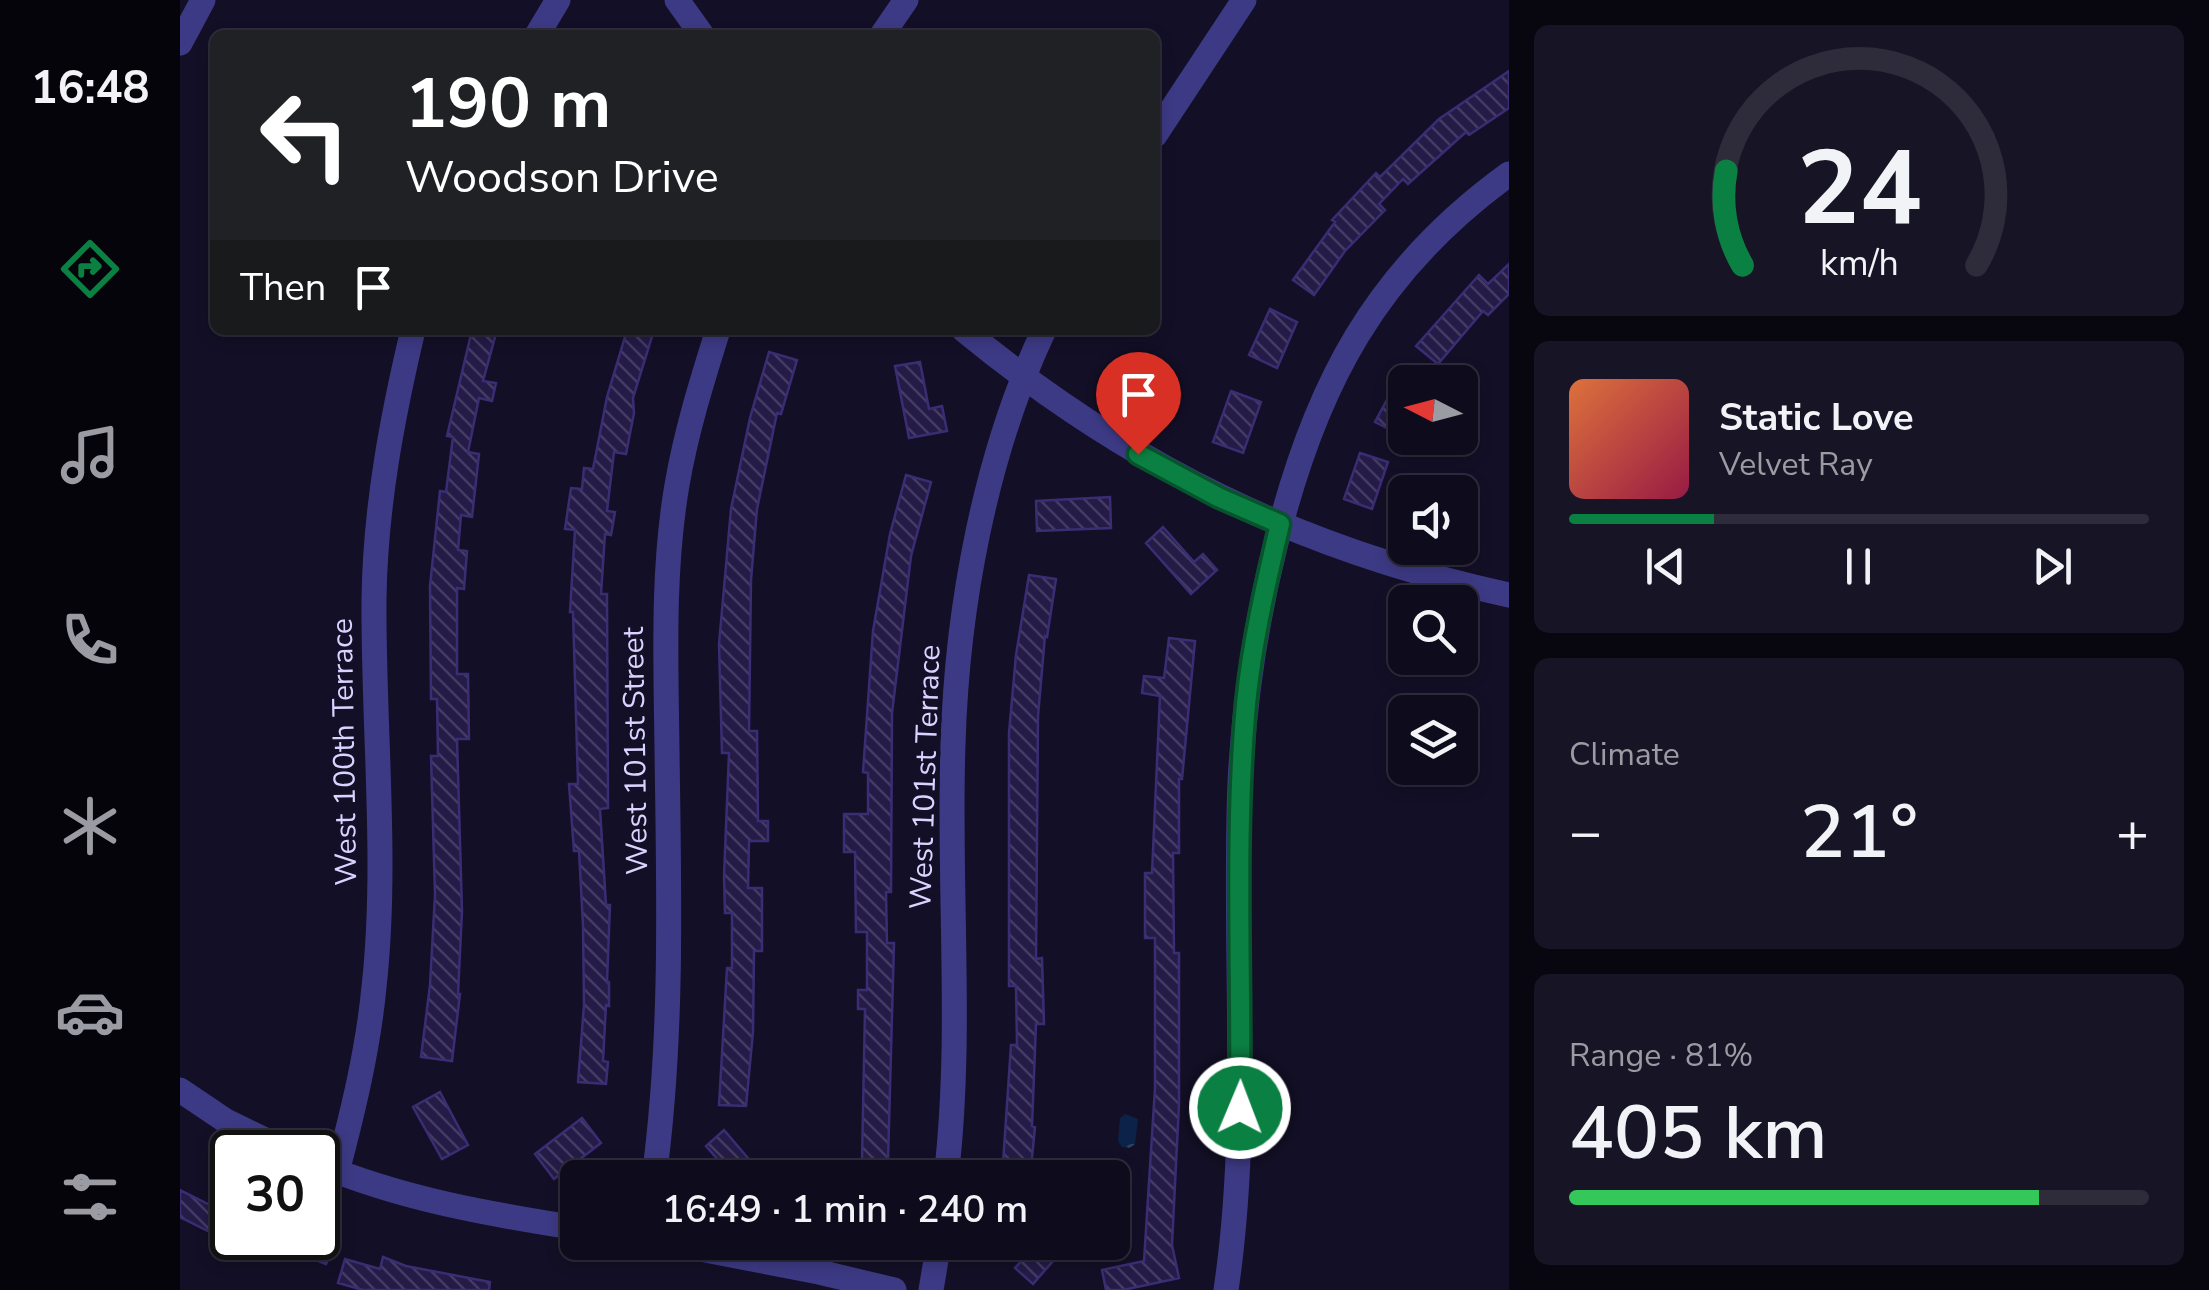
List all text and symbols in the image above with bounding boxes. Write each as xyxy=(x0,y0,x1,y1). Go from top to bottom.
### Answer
text: 190 m xyxy=(405,56,611,152)
text: 16:48 xyxy=(30,58,150,119)
icon: left xyxy=(240,70,370,200)
text: 24 xyxy=(1797,118,1921,260)
text: Woodson Drive xyxy=(405,147,719,208)
icon: directions xyxy=(55,234,125,304)
text: km/h xyxy=(1820,239,1898,288)
icon: arrive xyxy=(346,260,401,315)
text: Then xyxy=(240,262,326,313)
pin xyxy=(1096,352,1181,455)
north arrow xyxy=(1388,365,1478,455)
map controls xyxy=(1388,365,1478,785)
icon: arrive xyxy=(1111,367,1166,422)
text: Static Love xyxy=(1719,392,1914,443)
icon: music xyxy=(55,420,125,490)
text: Velvet Ray xyxy=(1719,443,1873,486)
button: sound xyxy=(1388,475,1478,565)
icon: previous xyxy=(1638,539,1693,594)
icon: pause xyxy=(1831,539,1886,594)
icon: next xyxy=(2025,539,2080,594)
button: search xyxy=(1388,585,1478,675)
icon: phone xyxy=(55,605,125,675)
street label: West 100th Terrace xyxy=(322,618,367,886)
street label: West 101st Street xyxy=(613,626,658,875)
street label: West 101st Terrace xyxy=(900,644,951,910)
button: layers xyxy=(1388,695,1478,785)
text: Climate xyxy=(1569,733,1680,776)
text: 21° xyxy=(1800,781,1918,883)
icon: climate xyxy=(55,791,125,861)
text: − xyxy=(1569,795,1602,870)
text: + xyxy=(2116,795,2149,870)
icon: car xyxy=(55,977,125,1047)
text: Range · 81% xyxy=(1569,1034,1753,1077)
position arrow xyxy=(1188,1056,1292,1160)
text: 405 km xyxy=(1569,1082,1827,1184)
speed limit sign: 30 xyxy=(210,1130,340,1260)
icon: filters xyxy=(55,1162,125,1232)
text: 16:49 · 1 min · 240 m xyxy=(662,1184,1028,1235)

